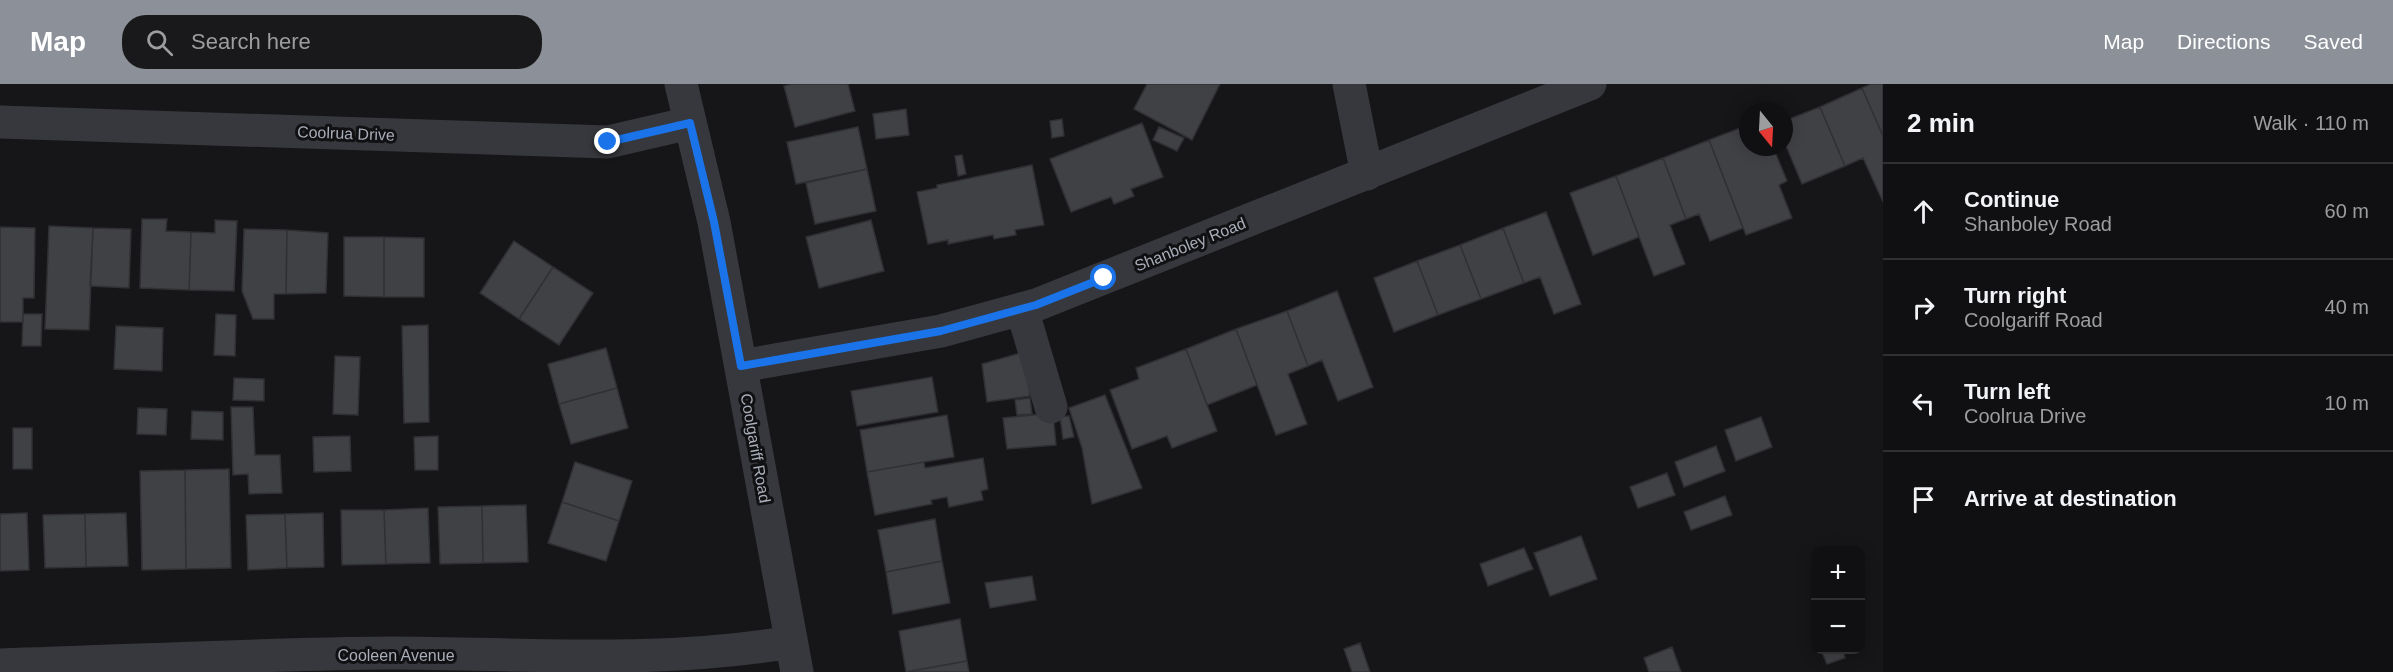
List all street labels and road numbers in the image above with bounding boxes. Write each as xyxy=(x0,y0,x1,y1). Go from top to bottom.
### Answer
street label: Coolrua Drive xyxy=(297,123,395,144)
street label: Shanboley Road xyxy=(1132,214,1248,275)
street label: Coolgariff Road xyxy=(738,392,774,504)
street label: Cooleen Avenue xyxy=(337,647,455,664)

